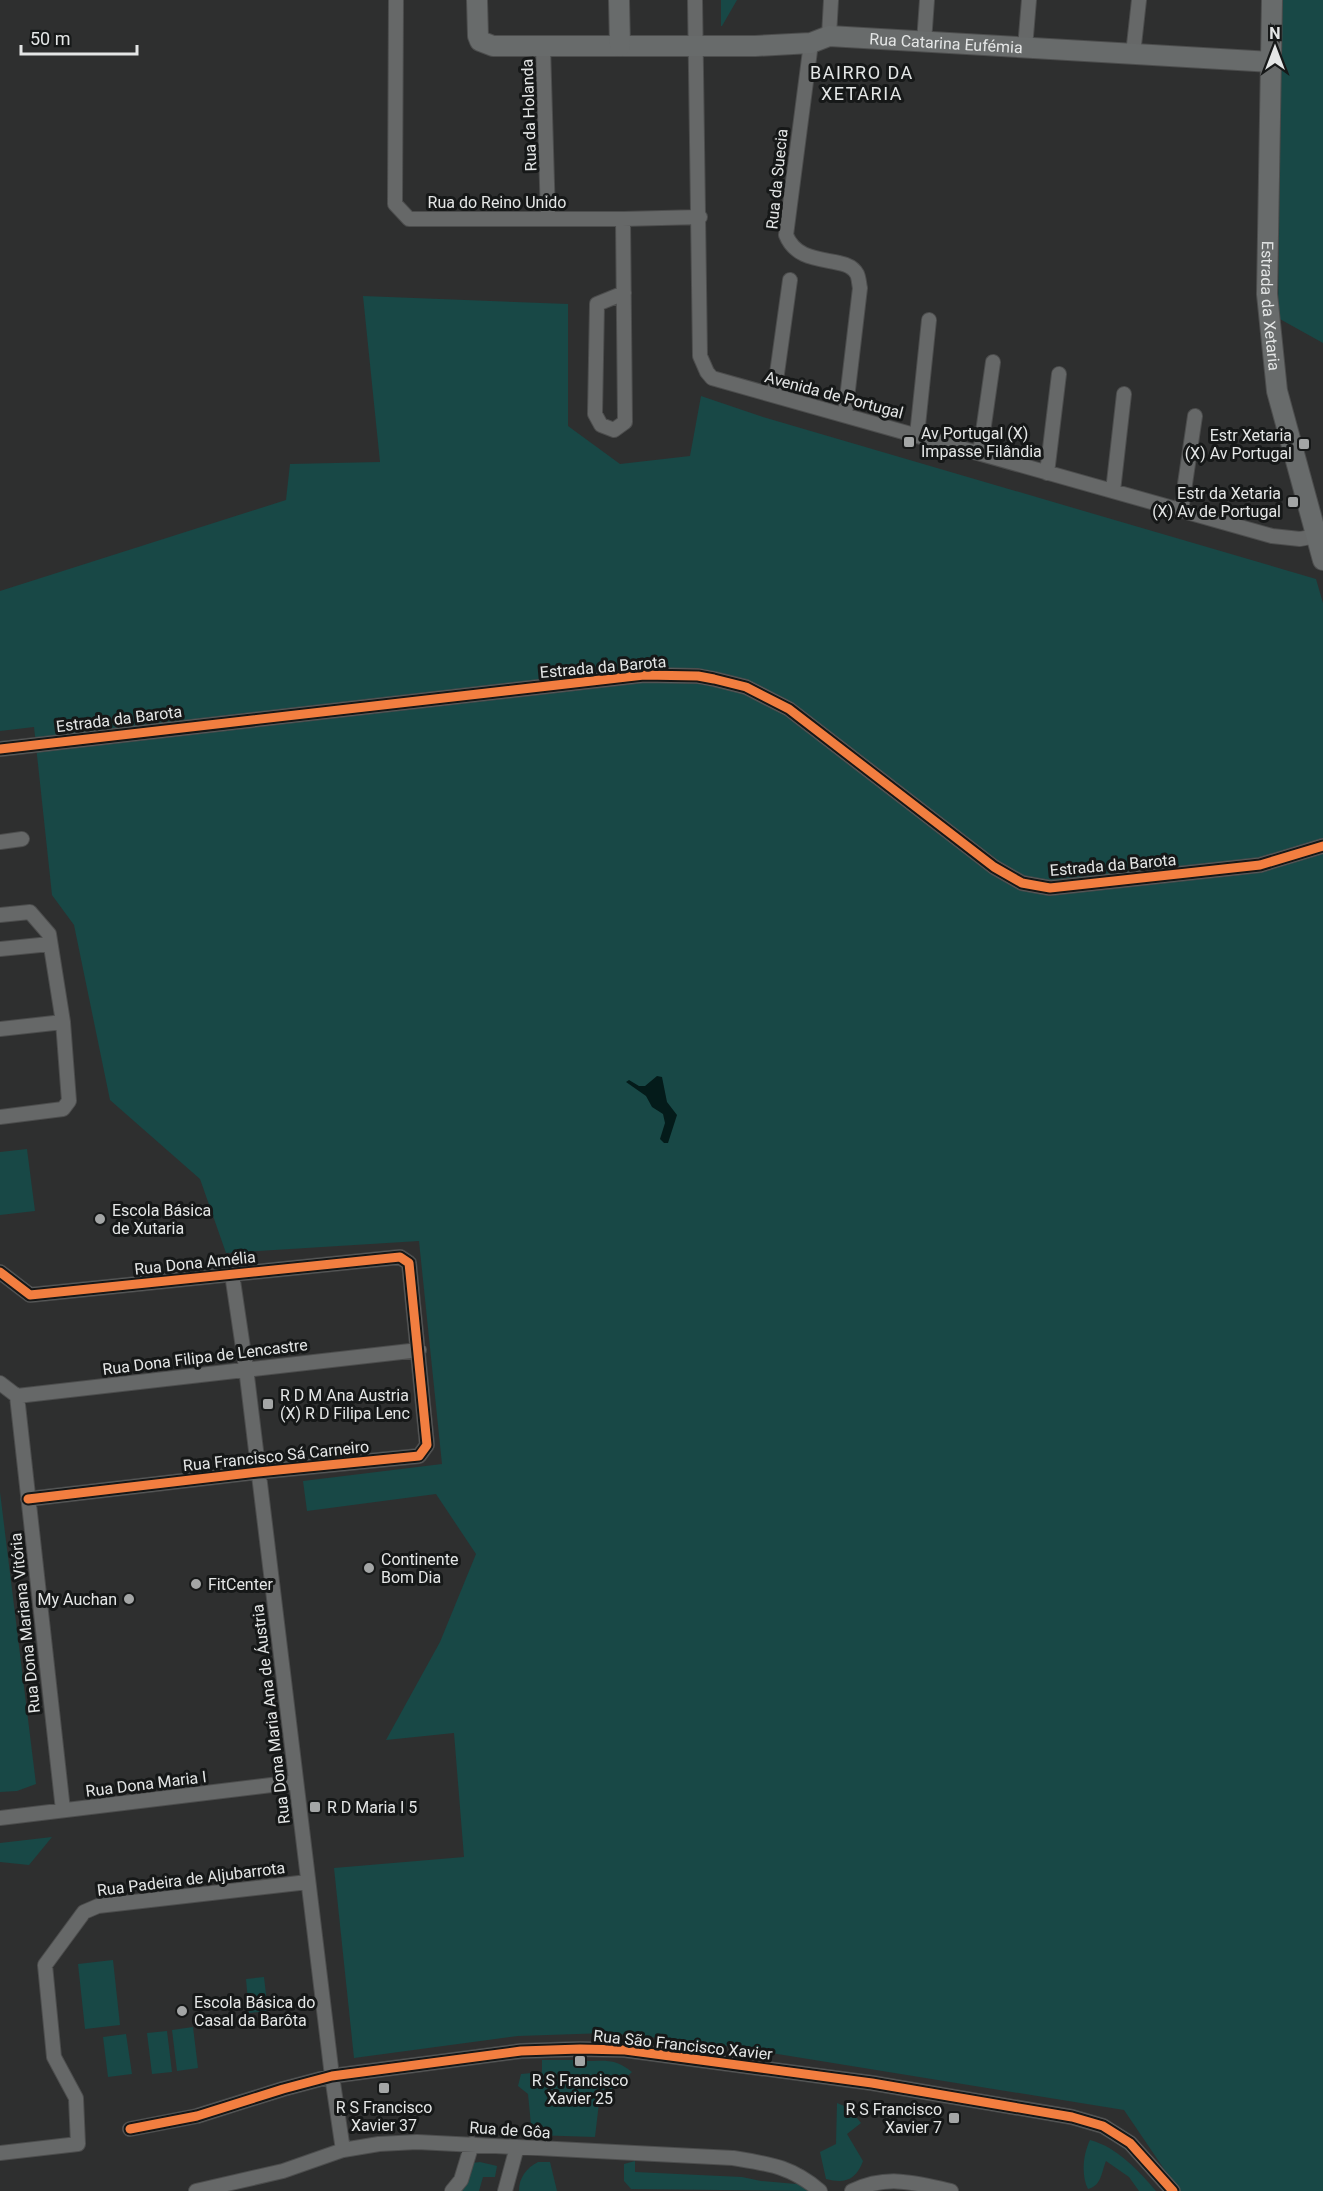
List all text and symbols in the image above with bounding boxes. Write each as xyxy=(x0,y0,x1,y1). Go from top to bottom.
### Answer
scale bar xyxy=(21,18,136,56)
north arrow xyxy=(1245,18,1305,78)
text: N xyxy=(1269,24,1281,43)
text: 50 m xyxy=(30,28,70,49)
street label: Rua Catarina Eufémia xyxy=(869,29,1023,57)
street label: Rua da Holanda xyxy=(518,58,540,172)
district label: BAIRRO DA XETARIA xyxy=(810,62,914,104)
street label: Rua da Suecia xyxy=(762,128,792,230)
street label: Rua do Reino Unido xyxy=(428,193,566,212)
street label: Estrada da Xetaria xyxy=(1257,241,1284,372)
street label: Avenida de Portugal xyxy=(763,367,905,423)
place label: Av Portugal (X) Impasse Filândia xyxy=(921,424,1042,461)
place label: Estr Xetaria (X) Av Portugal xyxy=(1185,426,1292,463)
marker: Av Portugal (X) Impasse Filândia xyxy=(902,435,916,449)
marker: Estr Xetaria (X) Av Portugal xyxy=(1297,437,1311,451)
place label: Estr da Xetaria (X) Av de Portugal xyxy=(1152,484,1281,521)
marker: Estr da Xetaria (X) Av de Portugal xyxy=(1286,495,1300,509)
street label: Estrada da Barota xyxy=(539,652,667,682)
street label: Estrada da Barota xyxy=(55,702,183,736)
street label: Estrada da Barota xyxy=(1049,850,1177,880)
place label: Escola Básica de Xutaria xyxy=(112,1201,211,1238)
marker: Escola Básica de Xutaria xyxy=(93,1212,107,1226)
street label: Rua Dona Amélia xyxy=(133,1247,257,1279)
street label: Rua Dona Filipa de Lencastre xyxy=(101,1335,309,1379)
place label: R D M Ana Austria (X) R D Filipa Lenc xyxy=(280,1386,410,1423)
marker: R D M Ana Austria (X) R D Filipa Lenc xyxy=(261,1397,275,1411)
street label: Rua Francisco Sá Carneiro xyxy=(182,1437,370,1475)
street label: Rua Dona Mariana Vitória xyxy=(6,1532,44,1714)
place label: Continente Bom Dia xyxy=(381,1550,458,1587)
marker: Continente Bom Dia xyxy=(362,1561,376,1575)
place label: FitCenter xyxy=(208,1575,273,1594)
marker: FitCenter xyxy=(189,1577,203,1591)
place label: My Auchan xyxy=(38,1590,117,1609)
marker: My Auchan xyxy=(122,1592,136,1606)
street label: Rua Dona Maria Ana de Áustria xyxy=(248,1603,294,1825)
street label: Rua Dona Maria I xyxy=(85,1767,207,1801)
place label: R D Maria I 5 xyxy=(327,1798,417,1817)
marker: R D Maria I 5 xyxy=(308,1800,322,1814)
street label: Rua Padeira de Aljubarrota xyxy=(96,1858,286,1900)
place label: Escola Básica do Casal da Barôta xyxy=(194,1993,315,2030)
marker: Escola Básica do Casal da Barôta xyxy=(175,2004,189,2018)
street label: Rua São Francisco Xavier xyxy=(592,2026,774,2064)
marker: R S Francisco Xavier 25 xyxy=(573,2054,587,2068)
place label: R S Francisco Xavier 25 xyxy=(532,2071,628,2108)
marker: R S Francisco Xavier 37 xyxy=(377,2081,391,2095)
place label: R S Francisco Xavier 37 xyxy=(336,2098,432,2135)
place label: R S Francisco Xavier 7 xyxy=(845,2100,942,2137)
marker: R S Francisco Xavier 7 xyxy=(947,2111,961,2125)
street label: Rua de Gôa xyxy=(469,2118,551,2142)

